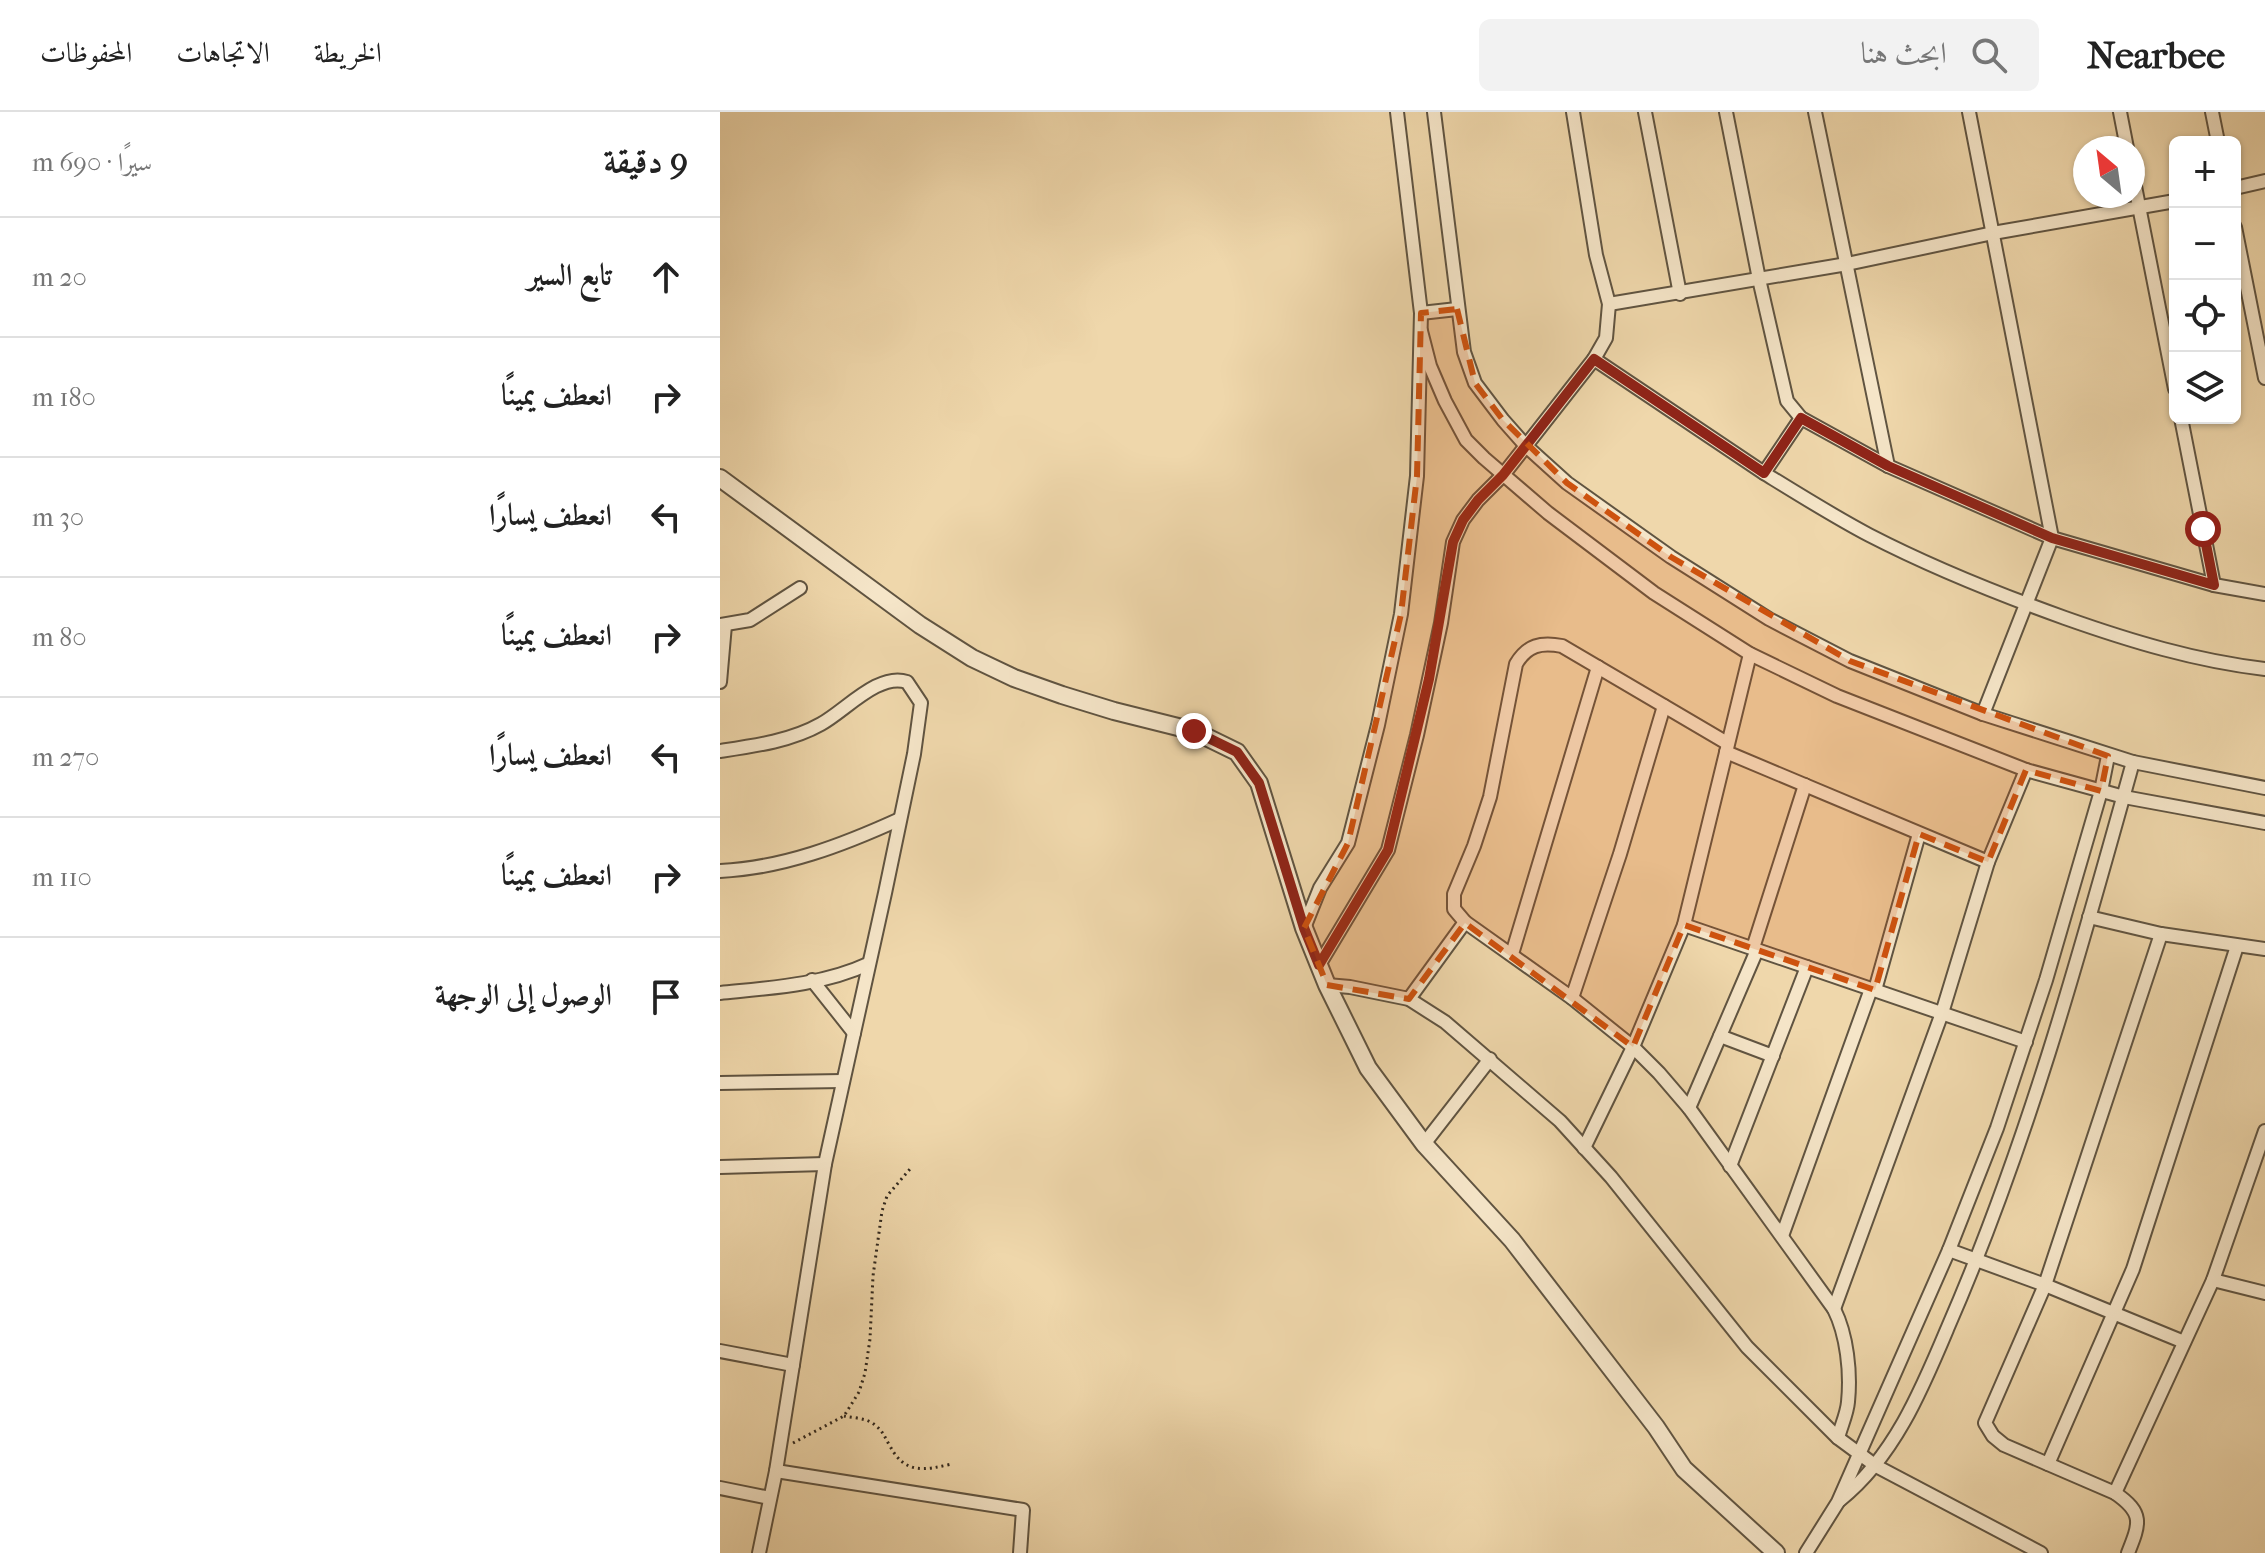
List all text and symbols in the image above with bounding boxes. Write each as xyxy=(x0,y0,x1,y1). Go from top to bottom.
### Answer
search box xyxy=(1479,19,2039,91)
icon: search xyxy=(1967,33,2011,77)
text: Nearbee xyxy=(2087,33,2225,78)
text: المحفوظات xyxy=(40,36,132,69)
text: الاتجاهات xyxy=(176,36,270,69)
text: الخريطة xyxy=(314,36,382,69)
text: ابحث هنا xyxy=(1860,36,1947,71)
north arrow xyxy=(2073,136,2145,208)
map controls xyxy=(2169,136,2241,424)
button: + xyxy=(2169,136,2241,208)
text: 9 دقيقة xyxy=(604,141,688,181)
text: سيرًا · 690 m xyxy=(32,147,152,178)
button: − xyxy=(2169,208,2241,280)
icon: ahead xyxy=(644,255,688,299)
text: تابع السير xyxy=(527,258,612,293)
text: 20 m xyxy=(32,262,87,293)
button: locate xyxy=(2169,280,2241,352)
button: layers xyxy=(2169,352,2241,424)
icon: right xyxy=(644,375,688,419)
text: انعطف يمينًا xyxy=(501,378,612,413)
text: 180 m xyxy=(32,382,96,413)
icon: left xyxy=(644,495,688,539)
text: انعطف يسارًا xyxy=(489,498,612,533)
text: 30 m xyxy=(32,502,84,533)
route start xyxy=(2185,511,2221,547)
icon: right xyxy=(644,615,688,659)
text: انعطف يمينًا xyxy=(501,618,612,653)
text: 80 m xyxy=(32,622,87,653)
route end xyxy=(1176,713,1212,749)
icon: left xyxy=(644,735,688,779)
text: انعطف يسارًا xyxy=(489,738,612,773)
text: 270 m xyxy=(32,742,99,773)
icon: right xyxy=(644,855,688,899)
text: انعطف يمينًا xyxy=(501,858,612,893)
text: 110 m xyxy=(32,862,92,893)
icon: arrive xyxy=(644,975,688,1019)
text: الوصول إلى الوجهة xyxy=(435,978,612,1013)

